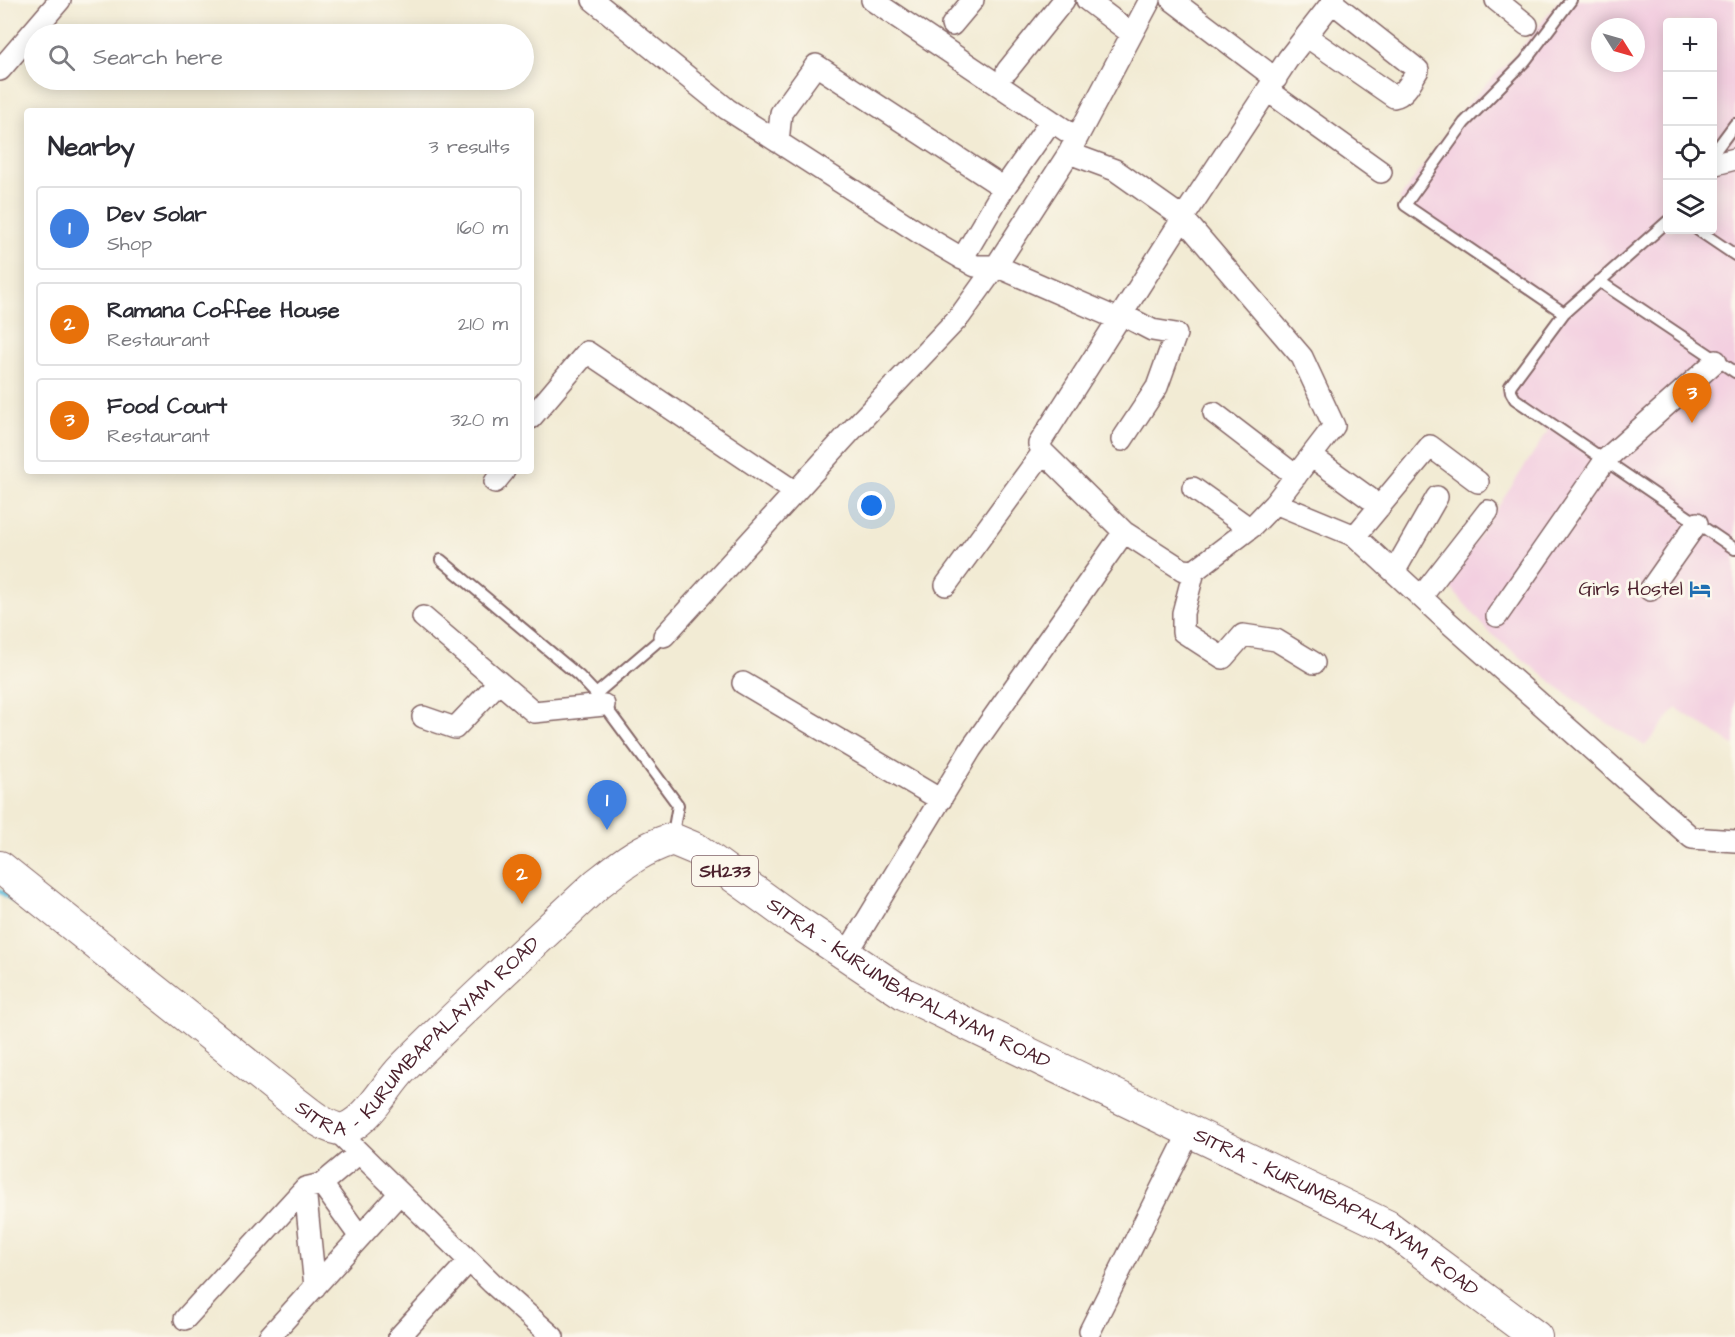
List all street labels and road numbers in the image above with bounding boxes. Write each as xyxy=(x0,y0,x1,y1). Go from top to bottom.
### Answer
road number: SH233 xyxy=(692,856,758,886)
street label: SITRA - KURUMBAPALAYAM ROAD xyxy=(761,891,1055,1076)
street label: SITRA - KURUMBAPALAYAM ROAD xyxy=(289,930,546,1144)
street label: SITRA - KURUMBAPALAYAM ROAD xyxy=(1189,1121,1484,1304)

